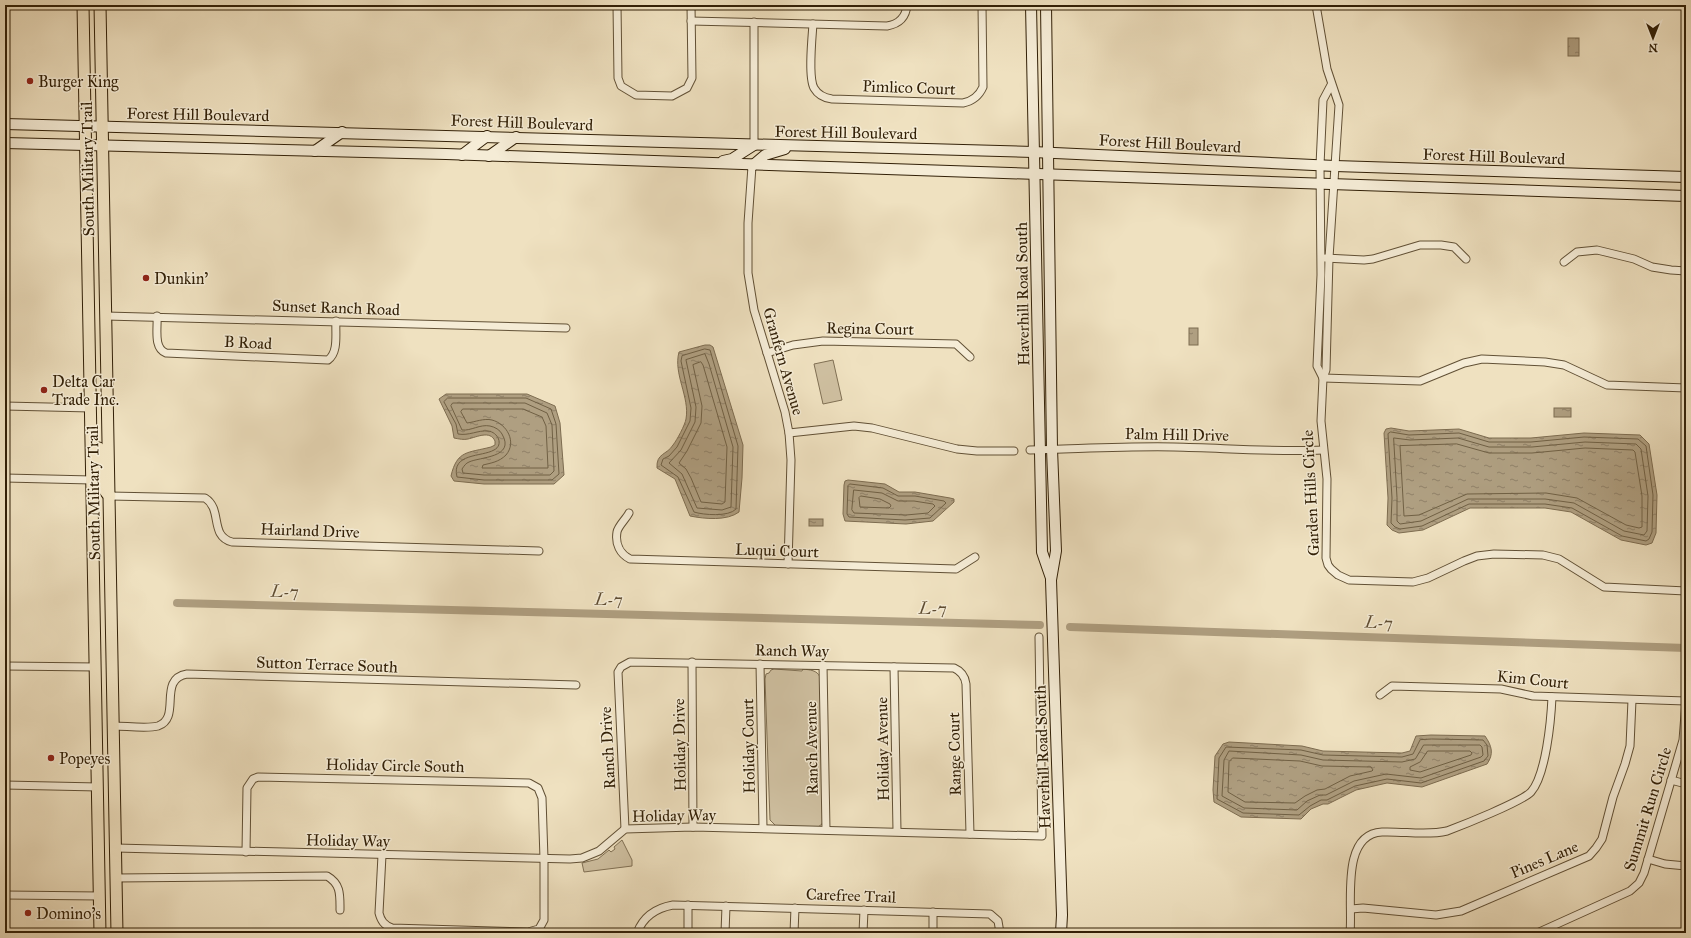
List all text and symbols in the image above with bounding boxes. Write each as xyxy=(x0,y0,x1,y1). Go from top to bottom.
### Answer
north arrow xyxy=(1633,18,1673,58)
text: N xyxy=(1648,41,1658,54)
place label: Burger King xyxy=(38,72,119,92)
marker: Burger King xyxy=(25,76,35,86)
street label: Pimlico Court xyxy=(862,76,956,99)
street label: South Military Trail xyxy=(77,101,98,237)
street label: Forest Hill Boulevard xyxy=(127,104,269,125)
street label: Forest Hill Boulevard xyxy=(450,111,594,134)
street label: Forest Hill Boulevard xyxy=(775,122,917,143)
street label: Forest Hill Boulevard xyxy=(1098,130,1242,157)
street label: Forest Hill Boulevard xyxy=(1422,145,1566,168)
street label: Haverhill Road South xyxy=(1012,222,1033,366)
place label: Dunkin' xyxy=(154,269,208,288)
marker: Dunkin' xyxy=(141,273,151,283)
street label: Sunset Ranch Road xyxy=(272,296,400,319)
street label: Granfern Avenue xyxy=(759,305,808,418)
street label: Regina Court xyxy=(826,318,914,340)
street label: B Road xyxy=(223,332,273,353)
place label: Delta Car Trade Inc. xyxy=(52,372,119,409)
marker: Delta Car Trade Inc. xyxy=(39,385,49,395)
street label: Palm Hill Drive xyxy=(1125,424,1230,445)
street label: South Military Trail xyxy=(83,425,104,561)
street label: Garden Hills Circle xyxy=(1298,429,1323,557)
street label: Hairland Drive xyxy=(260,519,360,542)
street label: Luqui Court xyxy=(735,540,819,562)
water label: L-7 xyxy=(270,581,299,602)
water label: L-7 xyxy=(594,589,623,610)
water label: L-7 xyxy=(918,598,947,619)
water label: L-7 xyxy=(1364,611,1393,633)
street label: Ranch Way xyxy=(755,640,830,661)
street label: Sutton Terrace South xyxy=(256,653,398,676)
street label: Kim Court xyxy=(1496,666,1570,693)
street label: Haverhill Road South xyxy=(1030,685,1055,829)
street label: Holiday Avenue xyxy=(872,697,893,801)
street label: Holiday Drive xyxy=(669,698,690,792)
street label: Holiday Court xyxy=(738,698,759,794)
street label: Ranch Avenue xyxy=(801,701,822,795)
street label: Ranch Drive xyxy=(596,706,619,790)
street label: Range Court xyxy=(944,712,966,796)
street label: Summit Run Circle xyxy=(1620,745,1675,873)
place label: Popeyes xyxy=(59,749,111,768)
marker: Popeyes xyxy=(46,753,56,763)
street label: Holiday Circle South xyxy=(325,755,465,776)
street label: Holiday Way xyxy=(632,805,717,826)
street label: Holiday Way xyxy=(306,830,391,851)
street label: Pines Lane xyxy=(1507,837,1581,882)
street label: Carefree Trail xyxy=(806,884,897,907)
place label: Domino's xyxy=(36,904,101,923)
marker: Domino's xyxy=(23,908,33,918)

